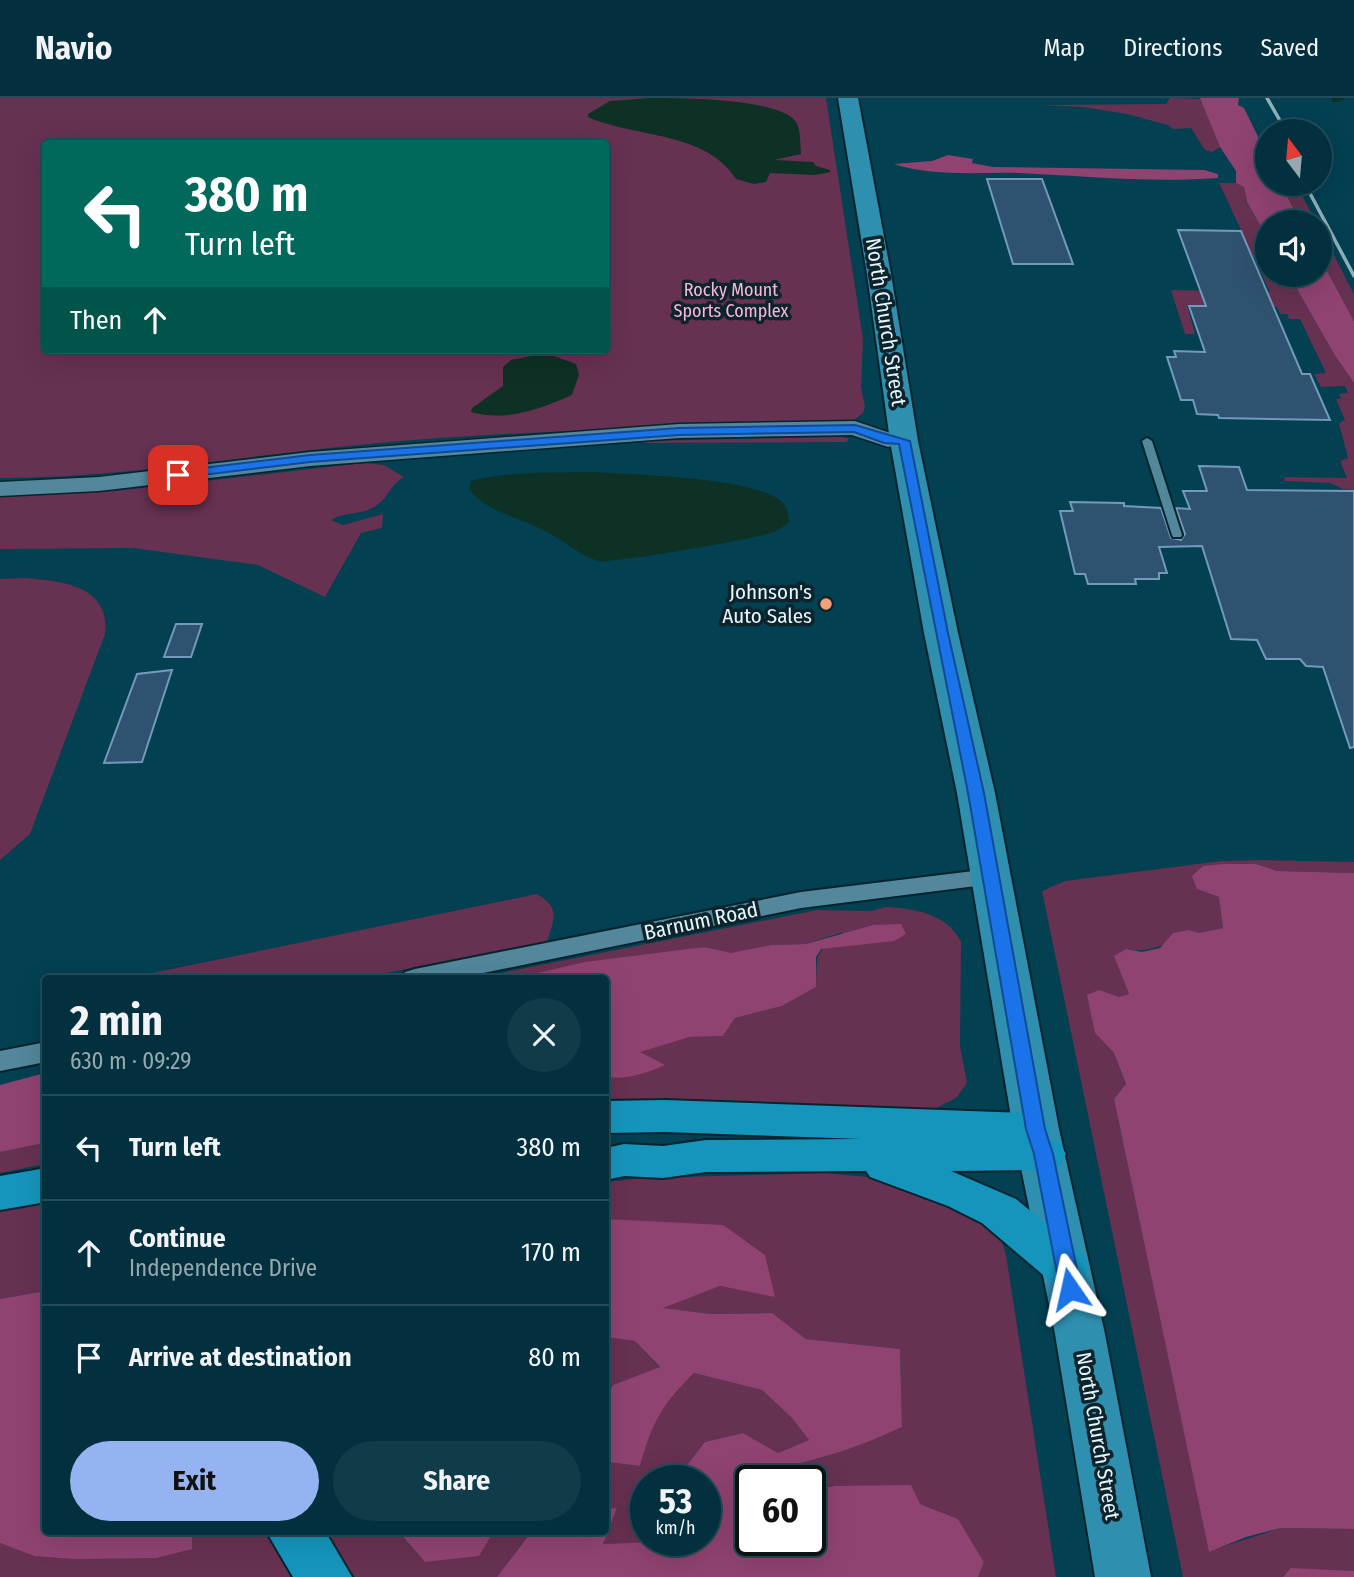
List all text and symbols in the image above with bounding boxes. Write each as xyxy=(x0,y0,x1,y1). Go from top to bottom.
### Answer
text: Navio xyxy=(35,28,112,68)
text: Map xyxy=(1044,34,1085,62)
text: Directions xyxy=(1123,34,1222,62)
text: Saved xyxy=(1260,34,1319,62)
north arrow xyxy=(1255,119,1332,196)
map controls xyxy=(1255,119,1332,287)
text: 380 m xyxy=(185,165,308,224)
icon: left xyxy=(70,168,161,259)
button: sound xyxy=(1255,210,1332,287)
text: Turn left xyxy=(185,225,295,263)
street label: North Church Street xyxy=(860,236,912,408)
park label: Rocky Mount Sports Complex xyxy=(673,279,789,322)
icon: ahead xyxy=(136,301,174,339)
text: Then xyxy=(70,305,122,336)
pin xyxy=(148,445,208,505)
icon: arrive xyxy=(159,456,197,494)
place label: Johnson's Auto Sales xyxy=(722,579,812,629)
marker: Johnson's Auto Sales xyxy=(818,596,834,612)
street label: Barnum Road xyxy=(642,896,760,946)
text: 2 min xyxy=(70,996,163,1046)
button: close xyxy=(507,998,581,1072)
text: 630 m · 09:29 xyxy=(70,1047,191,1075)
icon: left xyxy=(70,1129,108,1167)
text: Turn left xyxy=(129,1132,221,1163)
text: 380 m xyxy=(517,1132,581,1163)
text: Continue xyxy=(129,1223,226,1254)
icon: ahead xyxy=(70,1234,108,1272)
text: 170 m xyxy=(521,1237,581,1268)
position arrow xyxy=(1033,1252,1107,1326)
text: Independence Drive xyxy=(129,1254,317,1282)
icon: arrive xyxy=(70,1339,108,1377)
text: Arrive at destination xyxy=(129,1342,352,1373)
text: 80 m xyxy=(528,1342,581,1373)
street label: North Church Street xyxy=(1070,1350,1126,1522)
button: Exit xyxy=(70,1441,319,1521)
button: Share xyxy=(333,1441,581,1521)
speed limit sign: 60 xyxy=(735,1465,826,1556)
text: 53 xyxy=(659,1480,692,1522)
text: km/h xyxy=(655,1517,696,1539)

